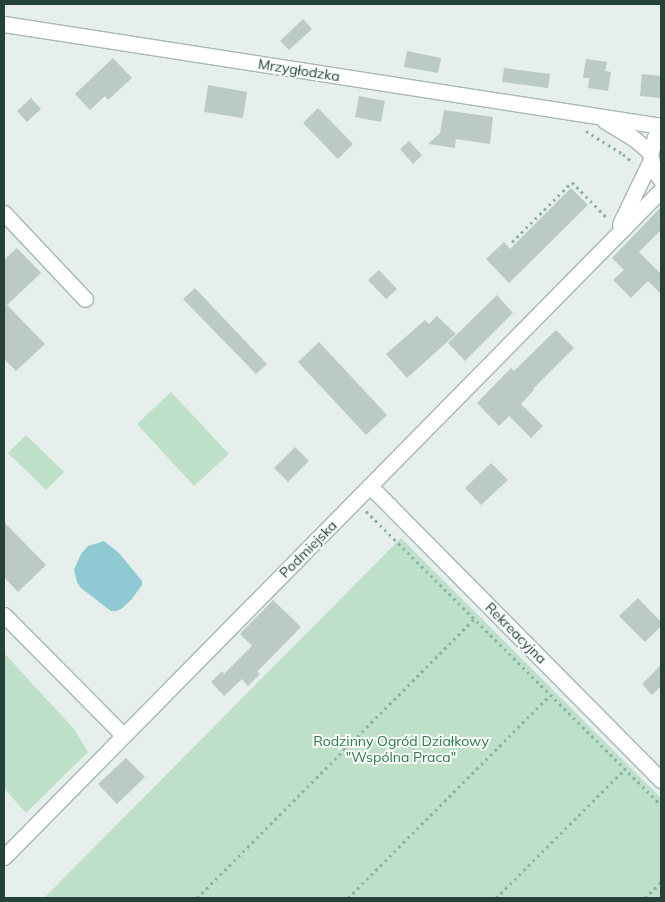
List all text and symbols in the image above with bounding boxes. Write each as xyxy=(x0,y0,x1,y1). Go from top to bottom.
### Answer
street label: Mrzygłodzka xyxy=(257,55,341,85)
street label: Podmiejska xyxy=(276,517,340,581)
street label: Rekreacyjna xyxy=(482,599,550,667)
park label: Rodzinny Ogród Działkowy "Wspólna Praca" xyxy=(313,733,489,766)

